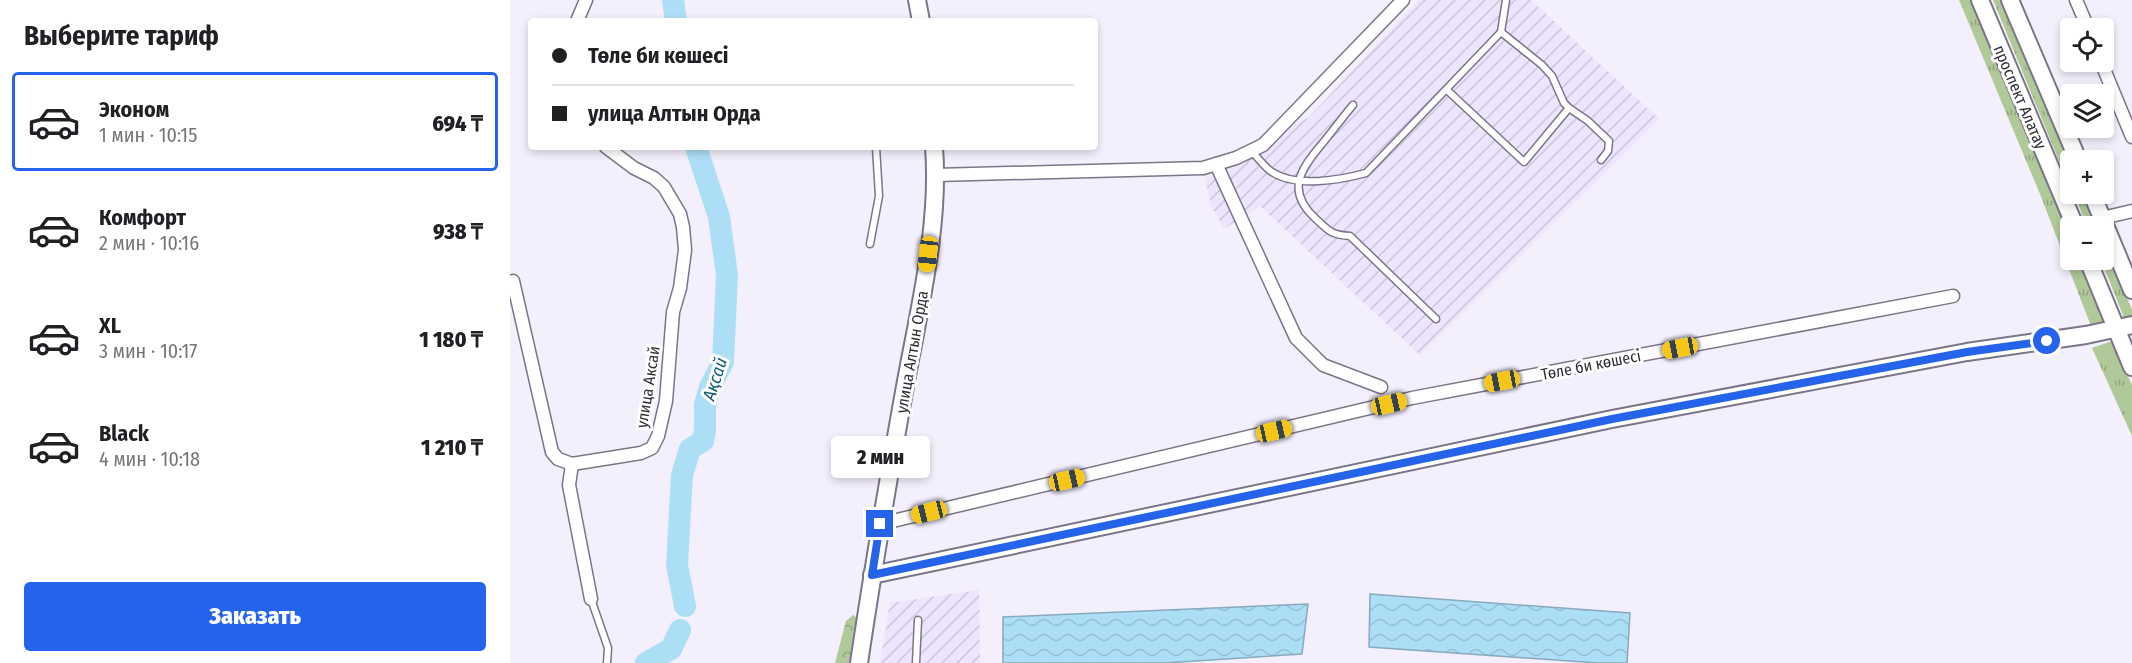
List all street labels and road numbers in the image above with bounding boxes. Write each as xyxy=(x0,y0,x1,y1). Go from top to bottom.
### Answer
street label: проспект Алатау xyxy=(1990,42,2051,153)
street label: улица Алтын Орда xyxy=(892,289,932,415)
street label: улица Аксай xyxy=(632,345,664,429)
street label: Төле би көшесі xyxy=(1539,346,1643,384)

